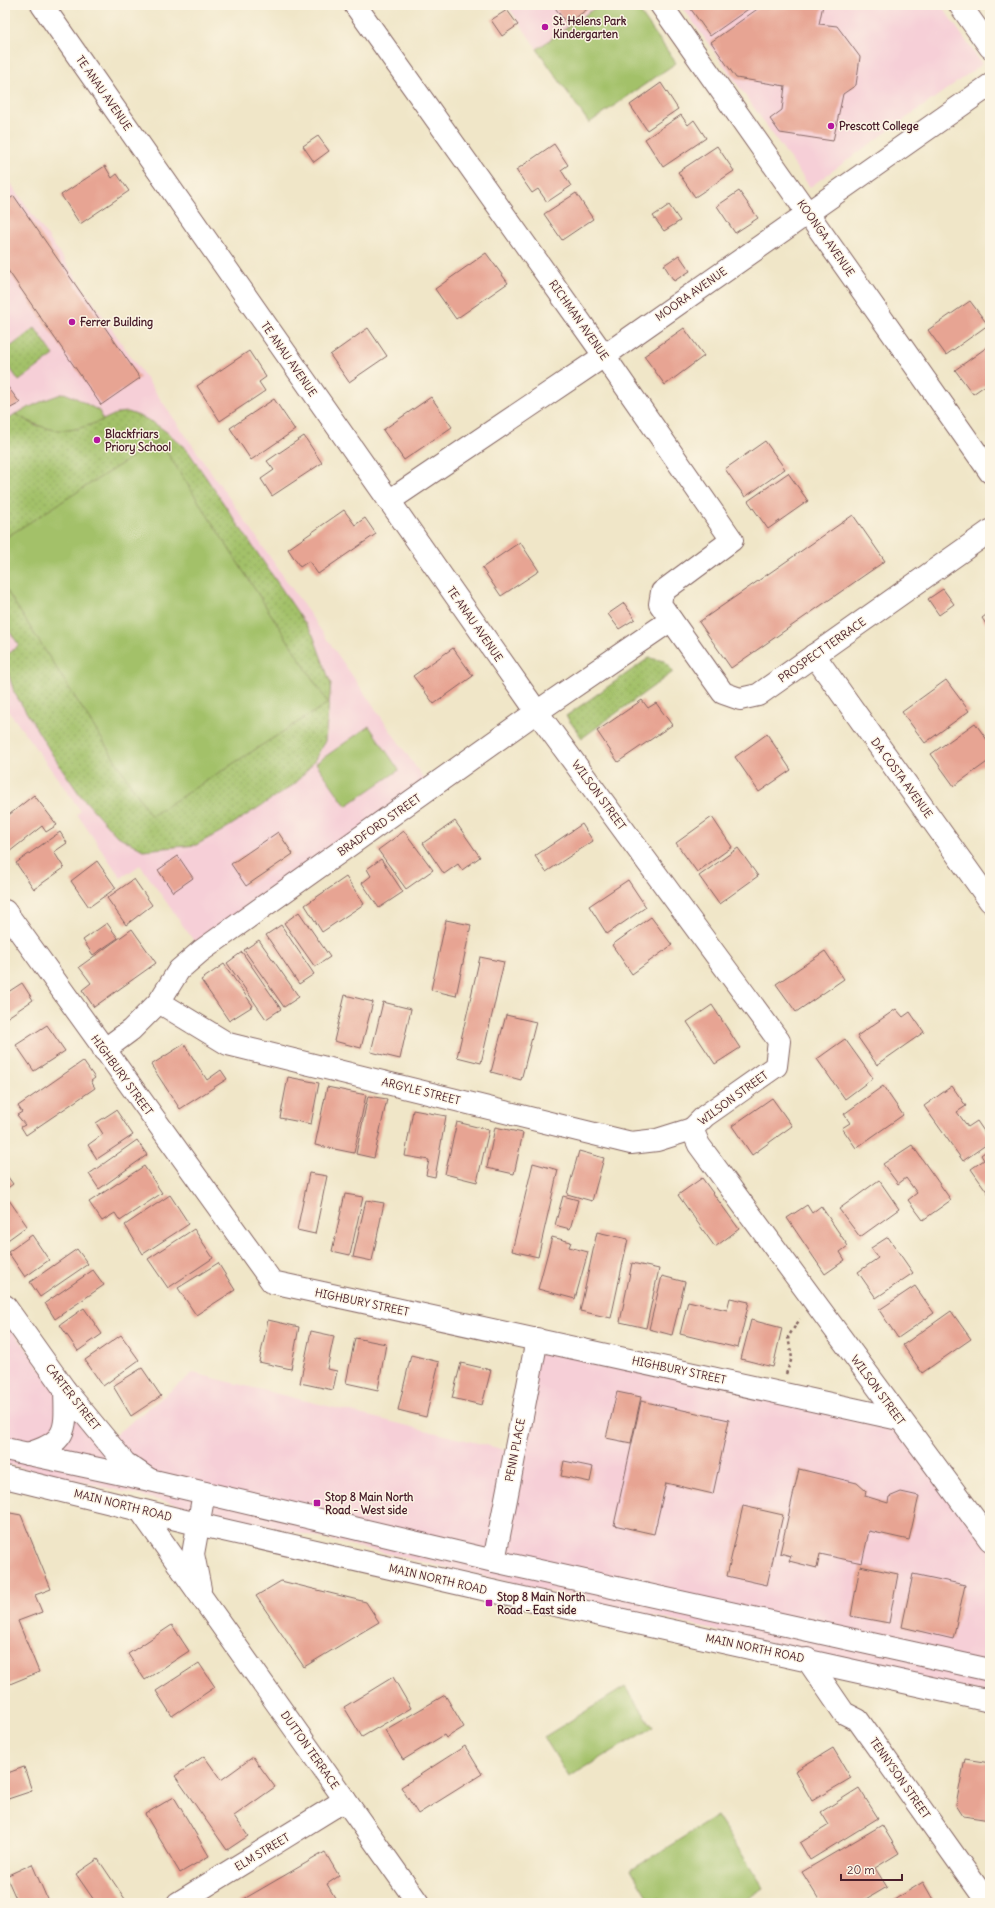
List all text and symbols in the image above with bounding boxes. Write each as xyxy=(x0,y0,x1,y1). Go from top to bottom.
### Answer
place label: St. Helens Park Kindergarten xyxy=(553,14,627,42)
marker: St. Helens Park Kindergarten xyxy=(540,22,550,32)
street label: TE ANAU AVENUE xyxy=(73,53,135,133)
place label: Prescott College xyxy=(839,119,919,134)
marker: Prescott College xyxy=(826,121,836,131)
street label: KOONGA AVENUE xyxy=(794,197,858,279)
street label: MOORA AVENUE xyxy=(652,264,730,324)
street label: RICHMAN AVENUE xyxy=(546,277,612,363)
place label: Ferrer Building xyxy=(80,315,153,330)
marker: Ferrer Building xyxy=(67,317,77,327)
street label: TE ANAU AVENUE xyxy=(258,319,320,399)
place label: Blackfriars Priory School xyxy=(105,427,171,455)
marker: Blackfriars Priory School xyxy=(92,435,102,445)
street label: TE ANAU AVENUE xyxy=(444,584,506,664)
street label: PROSPECT TERRACE xyxy=(776,615,868,685)
street label: DA COSTA AVENUE xyxy=(868,735,936,821)
street label: WILSON STREET xyxy=(569,757,629,833)
street label: BRADFORD STREET xyxy=(335,791,424,859)
street label: HIGHBURY STREET xyxy=(88,1032,156,1118)
street label: WILSON STREET xyxy=(695,1068,771,1128)
street label: ARGYLE STREET xyxy=(380,1074,462,1108)
street label: HIGHBURY STREET xyxy=(314,1285,411,1319)
street label: WILSON STREET xyxy=(848,1352,908,1428)
street label: HIGHBURY STREET xyxy=(631,1353,728,1387)
street label: CARTER STREET xyxy=(43,1361,103,1433)
street label: PENN PLACE xyxy=(502,1417,528,1483)
street label: MAIN NORTH ROAD xyxy=(73,1486,174,1524)
place label: Stop 8 Main North Road - West side xyxy=(325,1490,414,1517)
marker: Stop 8 Main North Road - West side xyxy=(312,1498,322,1508)
street label: MAIN NORTH ROAD xyxy=(387,1561,489,1597)
place label: Stop 8 Main North Road - East side xyxy=(497,1590,586,1617)
marker: Stop 8 Main North Road - East side xyxy=(484,1598,494,1608)
street label: MAIN NORTH ROAD xyxy=(704,1631,806,1665)
street label: DUTTON TERRACE xyxy=(278,1708,342,1792)
street label: TENNYSON STREET xyxy=(867,1735,933,1821)
street label: ELM STREET xyxy=(232,1830,292,1874)
scale bar xyxy=(841,1856,902,1882)
text: 20 m xyxy=(847,1862,875,1877)

